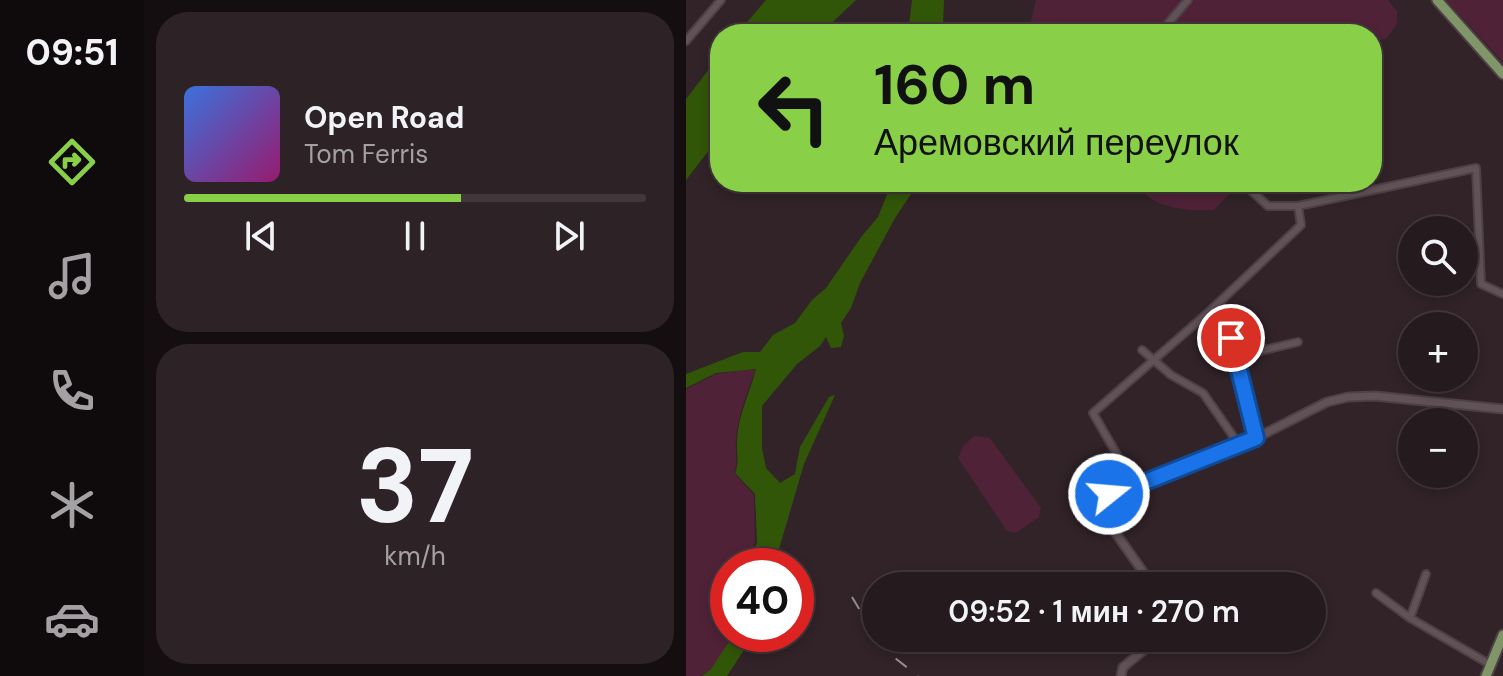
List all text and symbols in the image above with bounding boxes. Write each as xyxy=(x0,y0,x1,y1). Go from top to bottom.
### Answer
text: 09:51 xyxy=(26,29,118,76)
text: 160 m xyxy=(874,48,1035,121)
icon: left xyxy=(742,56,846,160)
text: Open Road xyxy=(304,98,464,137)
text: Аремовский переулок xyxy=(874,119,1239,166)
icon: directions xyxy=(44,134,100,190)
text: Tom Ferris xyxy=(304,137,428,171)
icon: previous xyxy=(239,214,283,258)
icon: pause xyxy=(393,214,437,258)
icon: next xyxy=(547,214,591,258)
map controls xyxy=(1398,216,1478,488)
button: search xyxy=(1398,216,1478,296)
icon: music xyxy=(44,248,100,304)
pin xyxy=(1197,304,1265,372)
button: + xyxy=(1398,312,1478,392)
icon: arrive xyxy=(1209,316,1253,360)
icon: phone xyxy=(44,363,100,419)
button: − xyxy=(1398,408,1478,488)
text: 37 xyxy=(356,419,474,554)
position arrow xyxy=(1067,452,1151,536)
icon: climate xyxy=(44,477,100,533)
text: km/h xyxy=(384,539,446,573)
speed limit sign: 40 xyxy=(710,548,814,652)
icon: car xyxy=(44,591,100,647)
text: 09:52 · 1 мин · 270 m xyxy=(948,592,1240,631)

